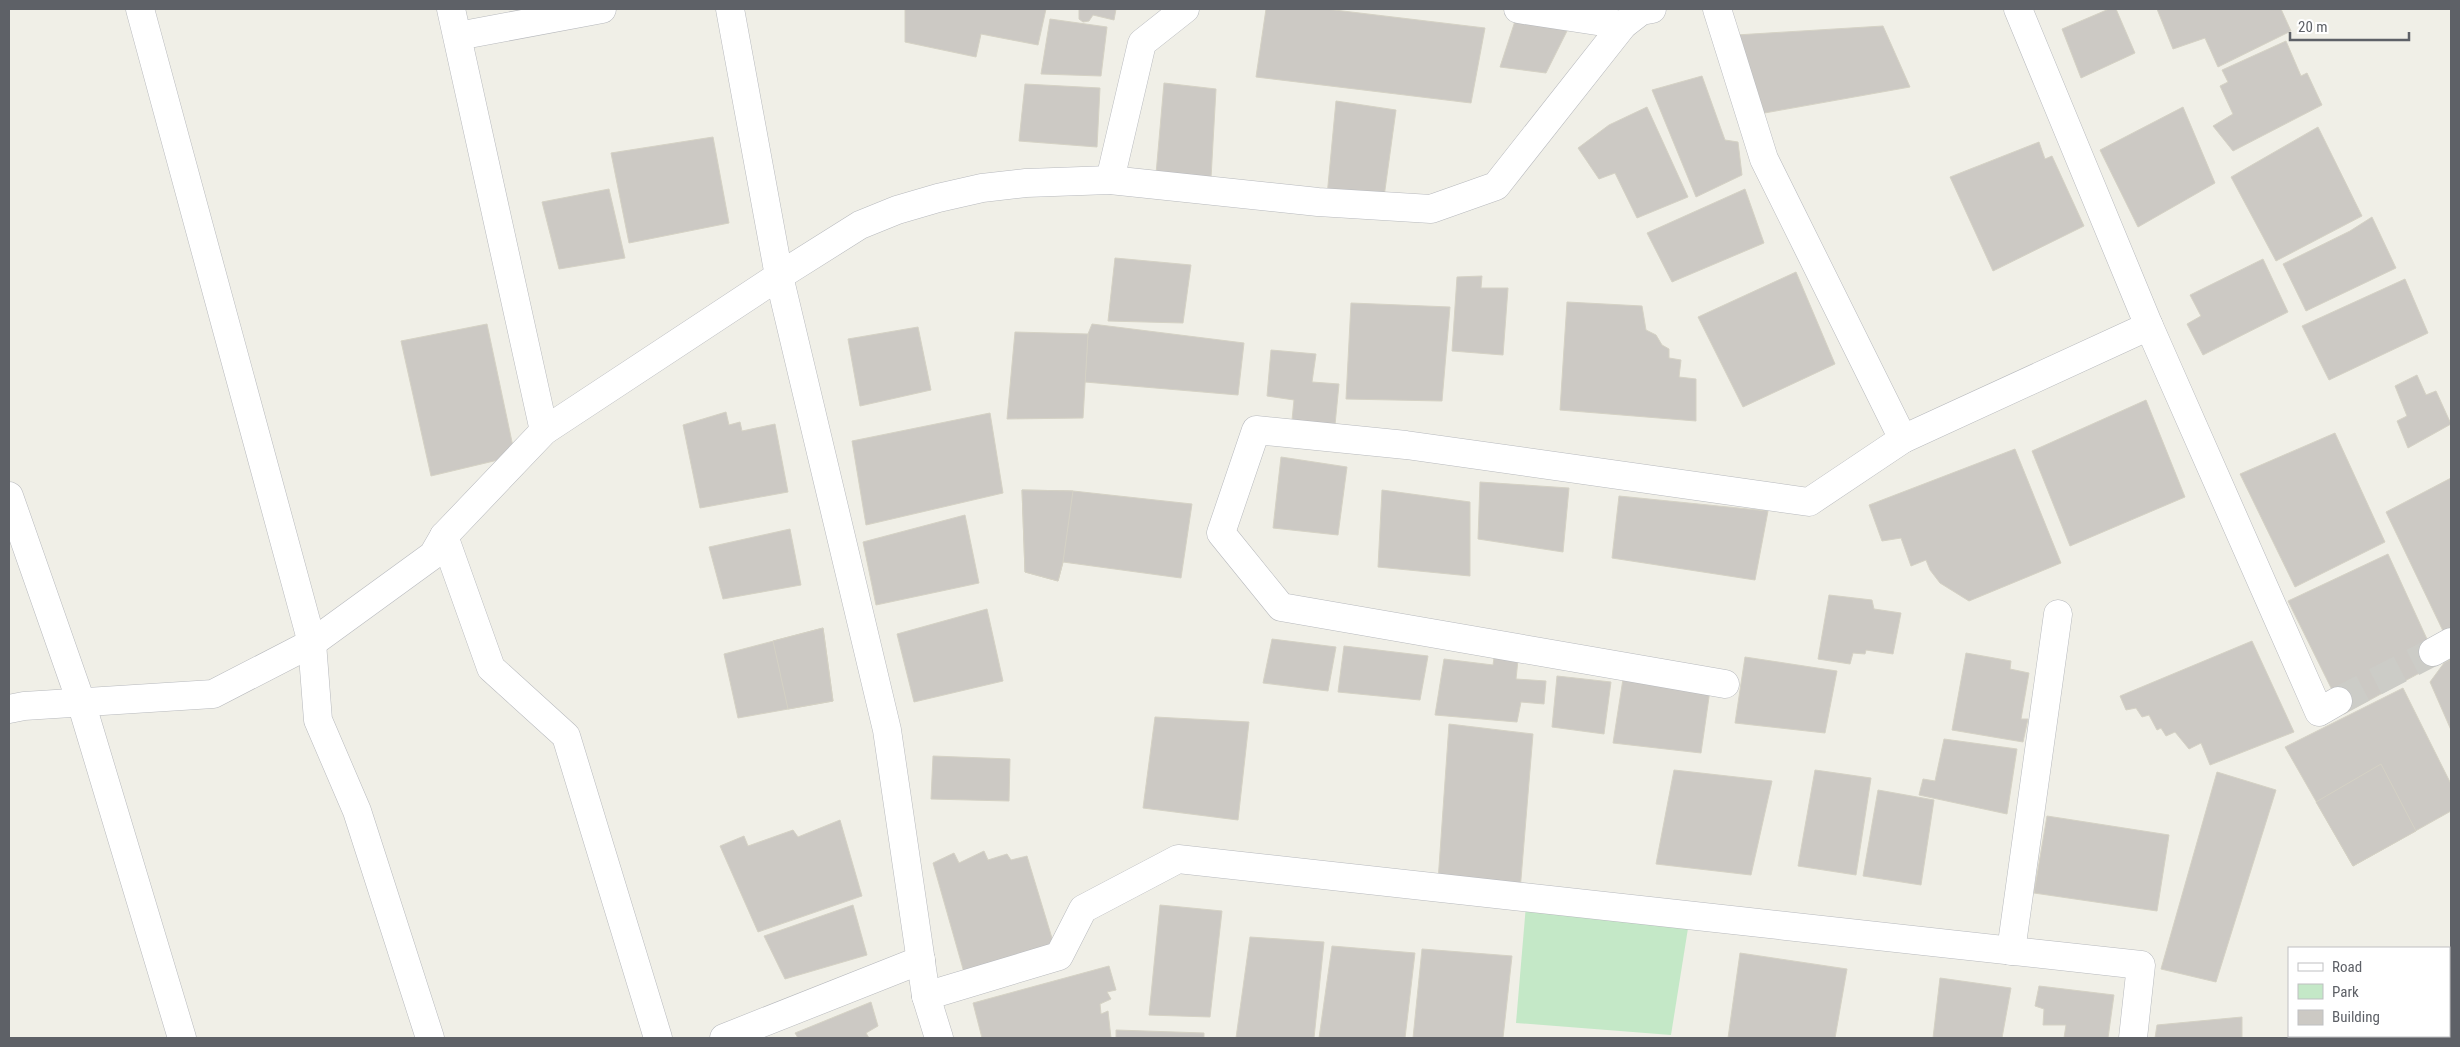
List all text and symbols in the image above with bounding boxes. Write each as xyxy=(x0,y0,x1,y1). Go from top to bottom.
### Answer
scale bar xyxy=(2290,10,2409,42)
text: 20 m xyxy=(2298,18,2328,36)
legend xyxy=(2288,947,2450,1037)
text: Road xyxy=(2332,958,2362,976)
text: Park xyxy=(2332,983,2359,1001)
text: Building xyxy=(2332,1008,2380,1026)

